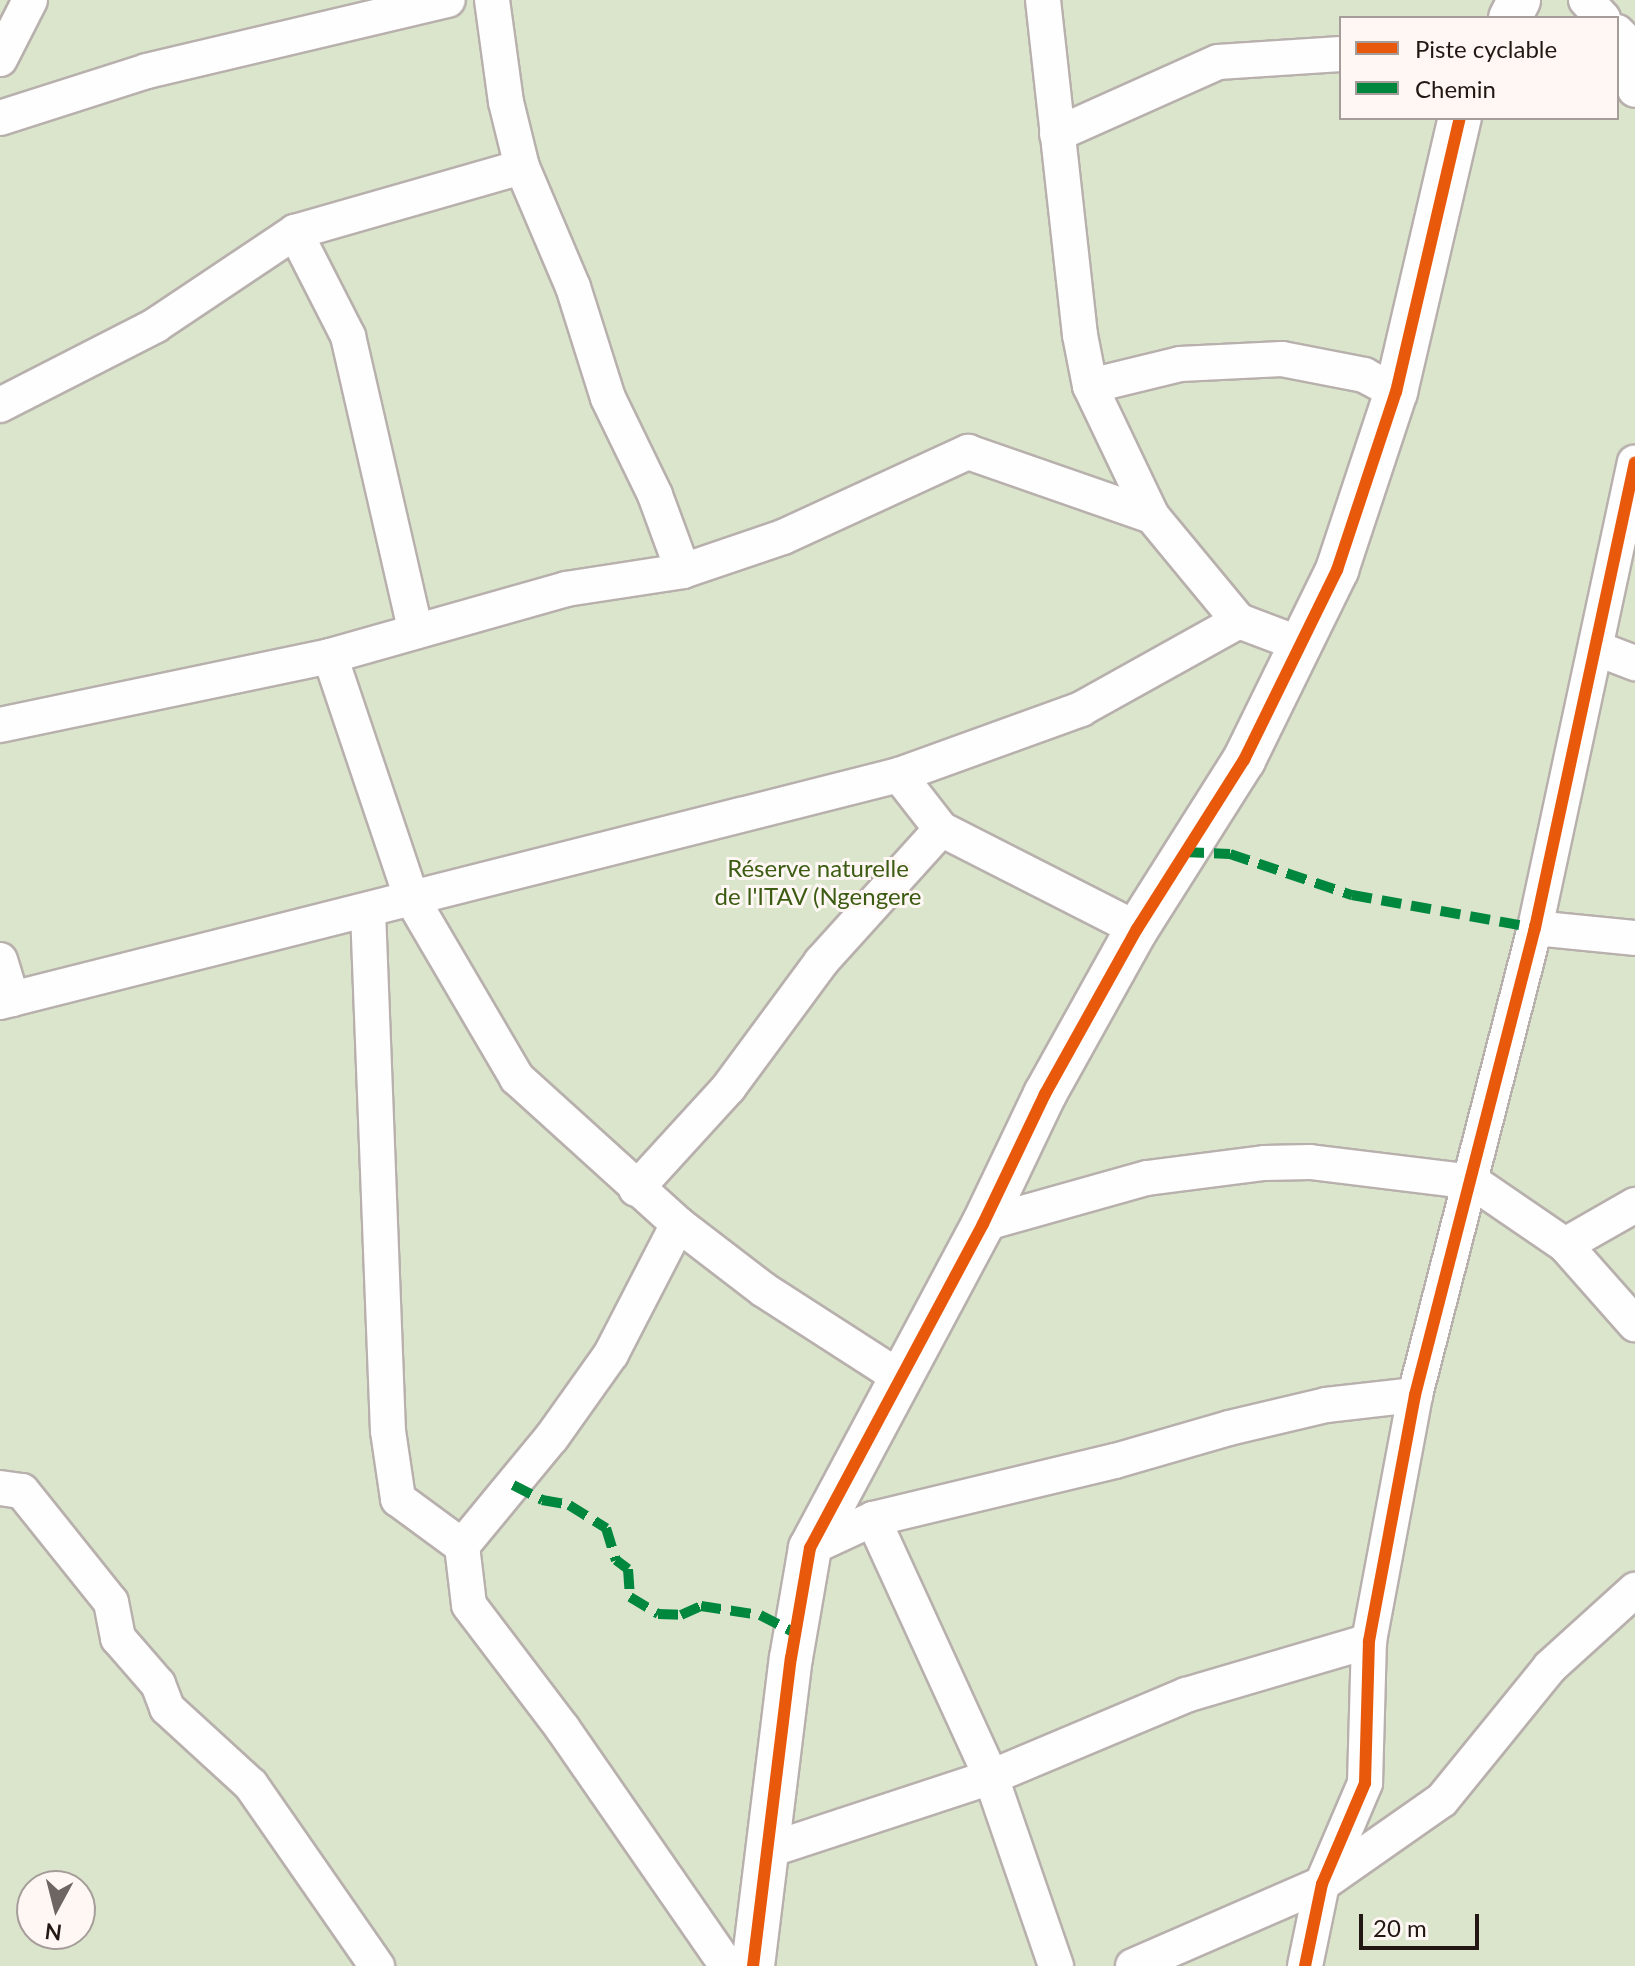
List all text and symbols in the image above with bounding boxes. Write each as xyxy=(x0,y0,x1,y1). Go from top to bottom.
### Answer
legend xyxy=(1339,16,1619,120)
text: Piste cyclable xyxy=(1415,34,1557,63)
text: Chemin xyxy=(1415,74,1496,103)
park label: Réserve naturelle de l'ITAV (Ngengere xyxy=(714,854,922,910)
north arrow xyxy=(16,1870,96,1950)
scale bar xyxy=(1363,1898,1483,1948)
text: 20 m xyxy=(1373,1913,1427,1942)
text: N xyxy=(43,1918,63,1947)

